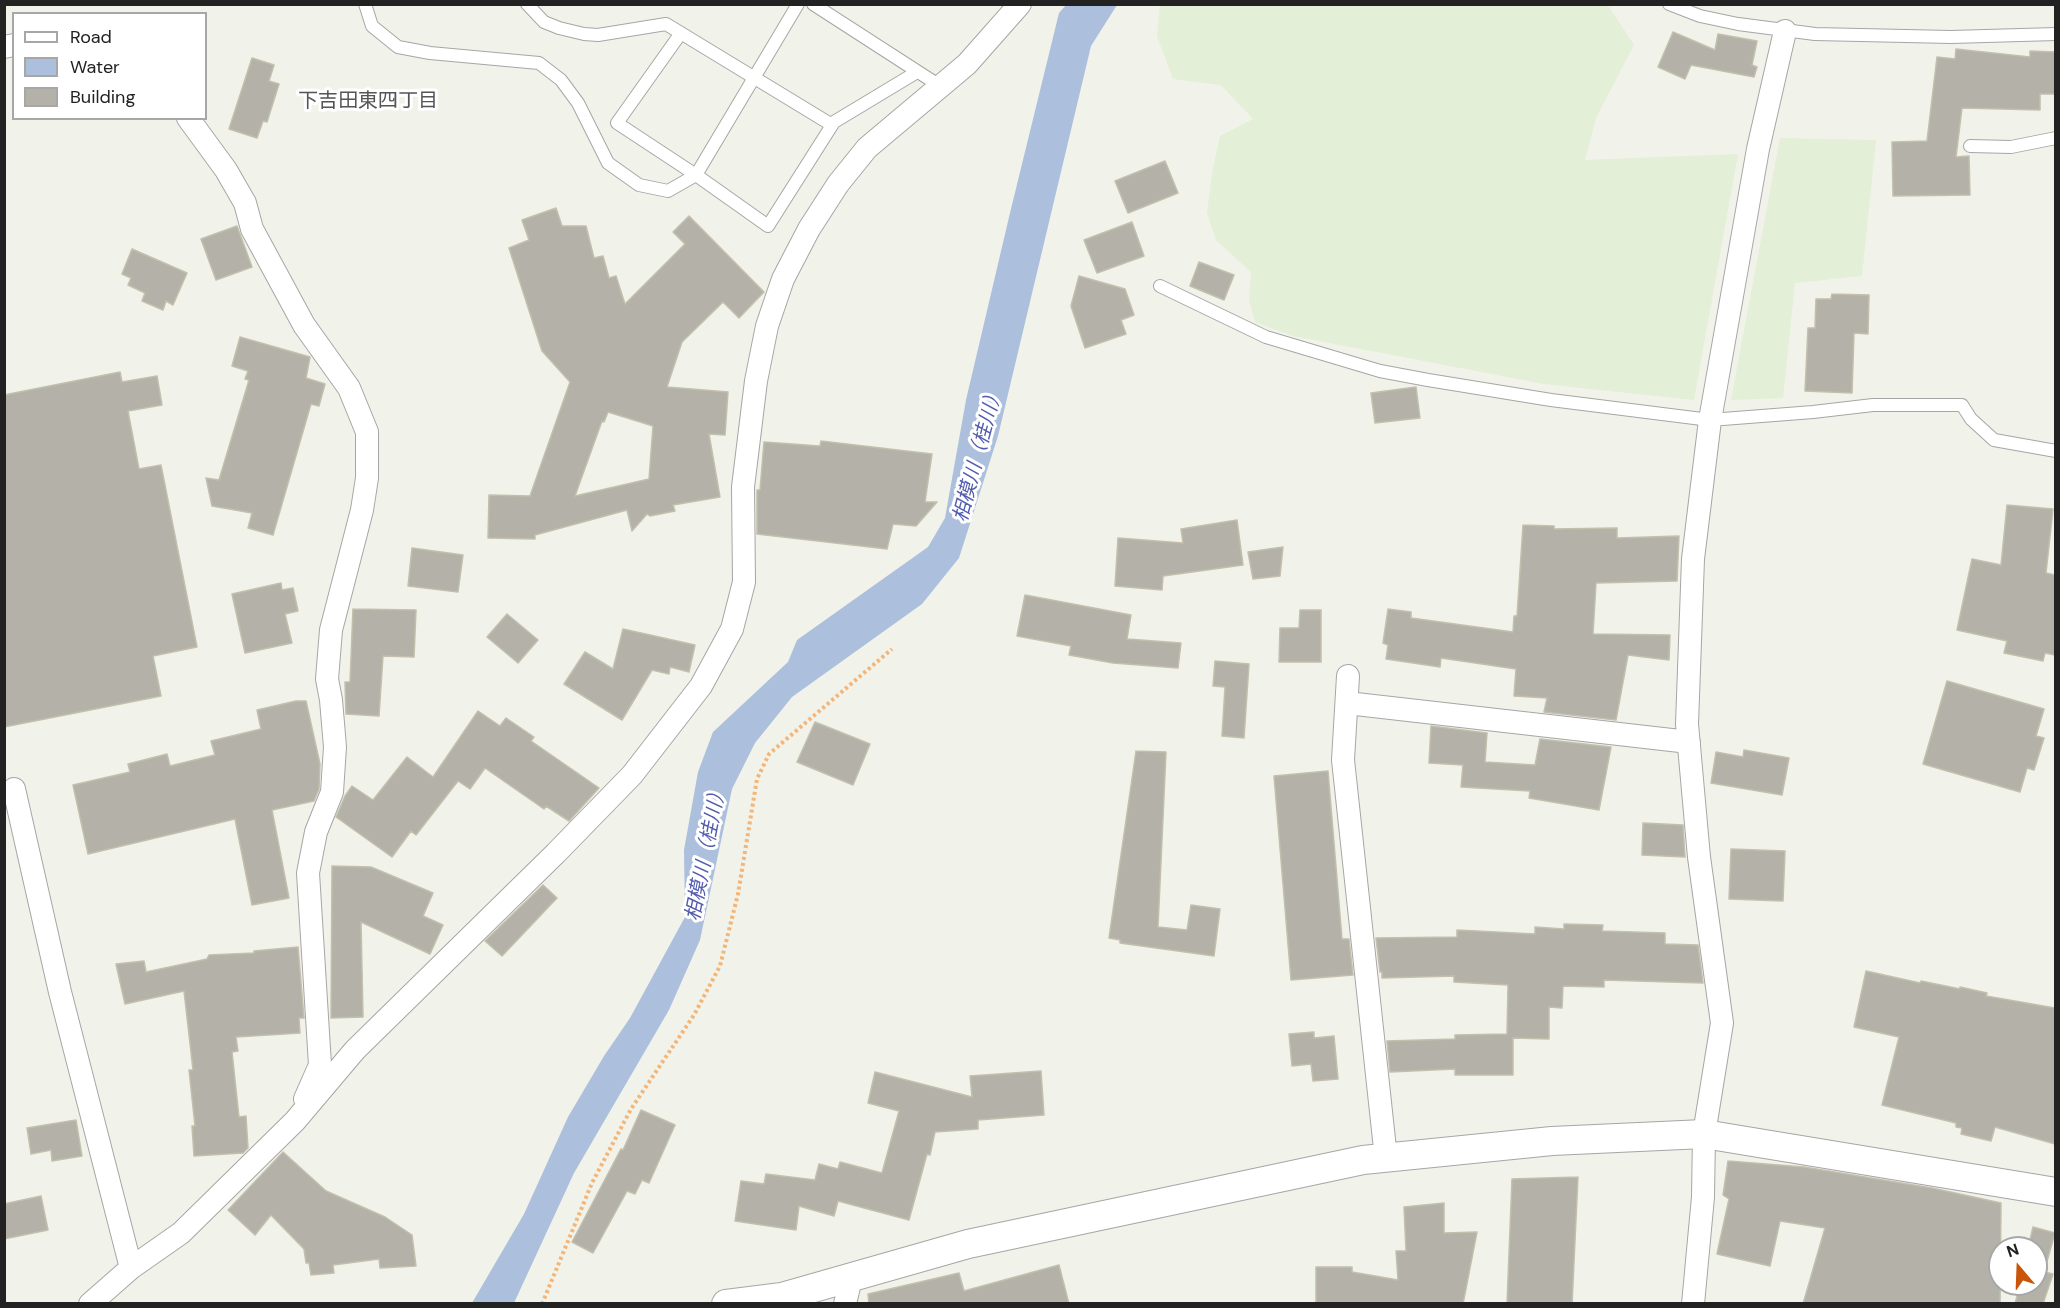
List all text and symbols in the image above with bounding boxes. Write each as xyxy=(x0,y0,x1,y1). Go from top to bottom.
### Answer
legend xyxy=(12,12,207,120)
text: Road xyxy=(70,25,112,49)
text: Water xyxy=(70,55,120,79)
text: Building xyxy=(70,85,135,109)
district label: 下吉田東四丁目 xyxy=(298,90,438,114)
water label: 相模川（桂川） xyxy=(949,383,1009,525)
water label: 相模川（桂川） xyxy=(682,781,732,923)
north arrow xyxy=(1988,1236,2048,1296)
text: N xyxy=(2004,1239,2022,1262)

